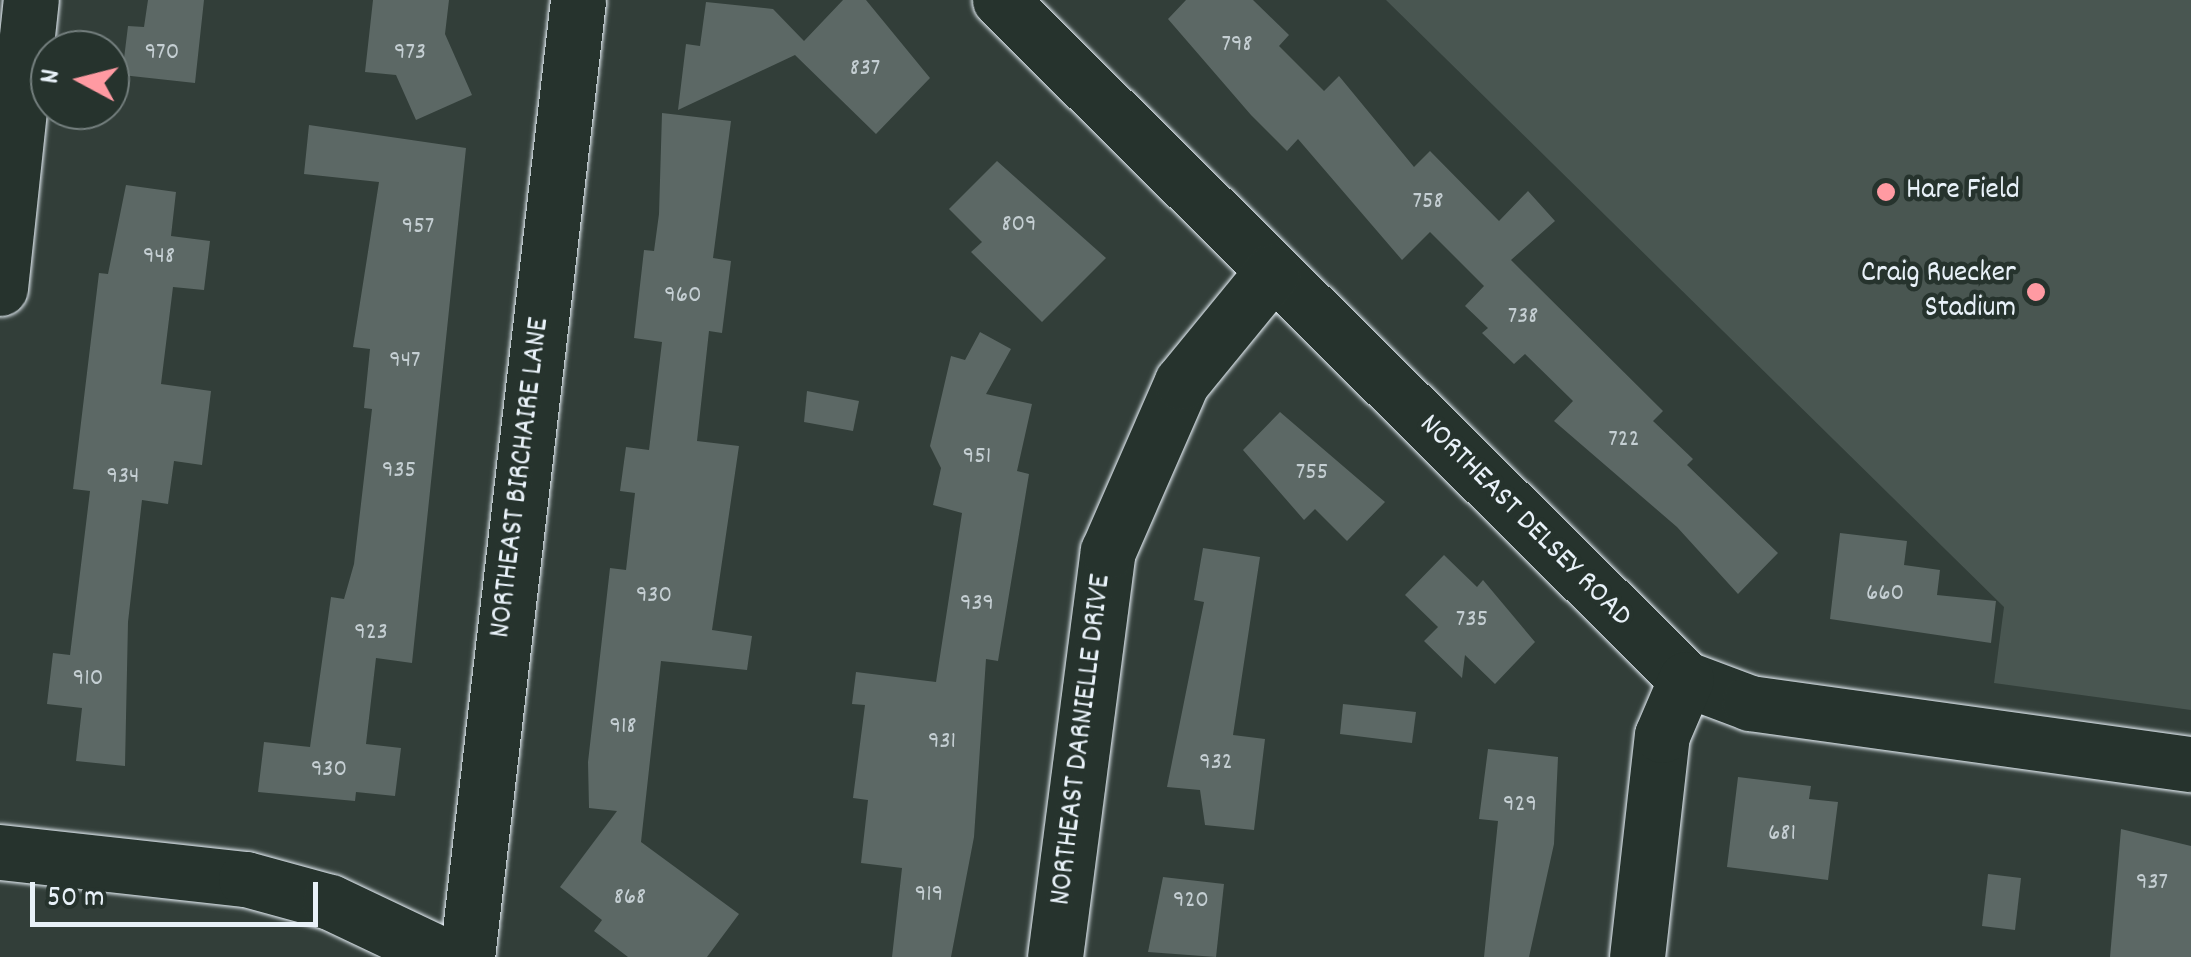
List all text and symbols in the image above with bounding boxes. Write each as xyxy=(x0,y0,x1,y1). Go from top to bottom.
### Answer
north arrow xyxy=(30,30,130,130)
house number: 798 xyxy=(1221,30,1253,60)
house number: 970 xyxy=(145,38,179,68)
house number: 973 xyxy=(394,38,426,68)
house number: 837 xyxy=(850,54,880,84)
text: N xyxy=(32,67,73,86)
place label: Hare Field xyxy=(1906,174,2020,210)
marker: Hare Field xyxy=(1875,181,1897,203)
house number: 758 xyxy=(1412,187,1444,217)
house number: 809 xyxy=(1001,210,1037,240)
house number: 957 xyxy=(402,212,434,242)
house number: 948 xyxy=(143,242,175,272)
place label: Craig Ruecker Stadium xyxy=(1861,257,2016,328)
house number: 960 xyxy=(664,281,702,311)
marker: Craig Ruecker Stadium xyxy=(2025,281,2047,303)
house number: 738 xyxy=(1508,302,1538,332)
street label: NORTHEAST BIRCHAIRE LANE xyxy=(484,316,560,640)
house number: 947 xyxy=(389,346,421,376)
street label: NORTHEAST DELSEY ROAD xyxy=(1410,408,1638,636)
house number: 722 xyxy=(1608,425,1640,455)
house number: 951 xyxy=(963,442,991,472)
house number: 935 xyxy=(382,456,416,486)
house number: 755 xyxy=(1296,458,1328,488)
house number: 934 xyxy=(107,462,139,492)
street label: NORTHEAST DARNIELLE DRIVE xyxy=(1045,573,1121,907)
house number: 660 xyxy=(1866,579,1904,609)
house number: 930 xyxy=(636,581,672,611)
house number: 939 xyxy=(960,589,994,619)
house number: 735 xyxy=(1456,605,1488,635)
house number: 923 xyxy=(354,618,388,648)
house number: 910 xyxy=(73,664,103,694)
house number: 918 xyxy=(610,712,636,742)
house number: 931 xyxy=(928,727,956,757)
house number: 932 xyxy=(1199,748,1233,778)
house number: 930 xyxy=(311,755,347,785)
house number: 929 xyxy=(1503,790,1537,820)
house number: 681 xyxy=(1768,819,1796,849)
scale bar xyxy=(35,862,322,924)
house number: 937 xyxy=(2136,868,2168,898)
text: 50 m xyxy=(47,878,105,921)
house number: 919 xyxy=(915,880,943,910)
house number: 868 xyxy=(614,883,646,913)
house number: 920 xyxy=(1173,886,1209,916)

